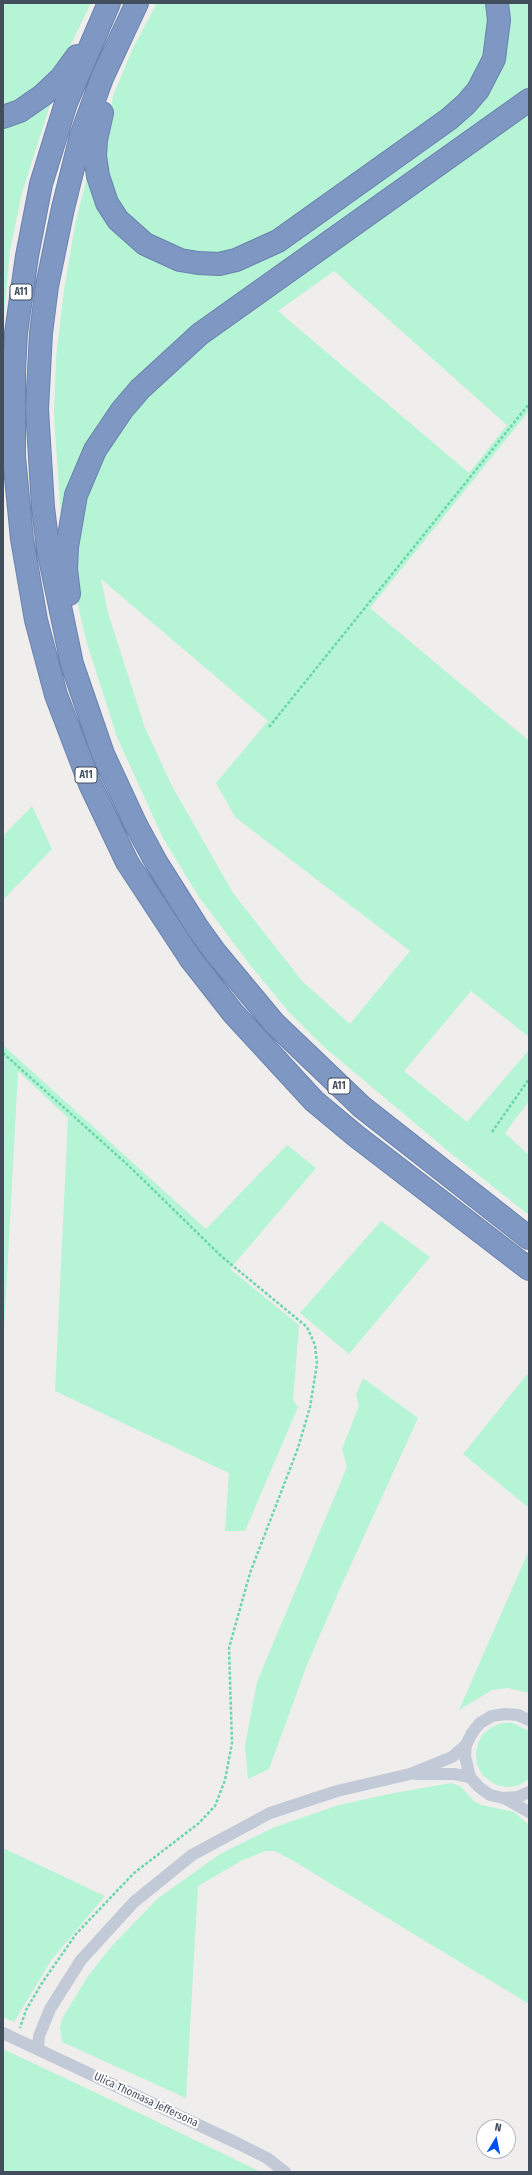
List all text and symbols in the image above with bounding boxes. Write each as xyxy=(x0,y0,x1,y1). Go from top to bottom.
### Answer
road number: A11 xyxy=(10,284,32,300)
road number: A11 xyxy=(75,767,97,783)
road number: A11 xyxy=(328,1078,350,1094)
street label: Ulica Thomasa Jeffersona xyxy=(92,2070,200,2130)
north arrow xyxy=(476,2119,516,2159)
text: N xyxy=(494,2121,502,2135)

